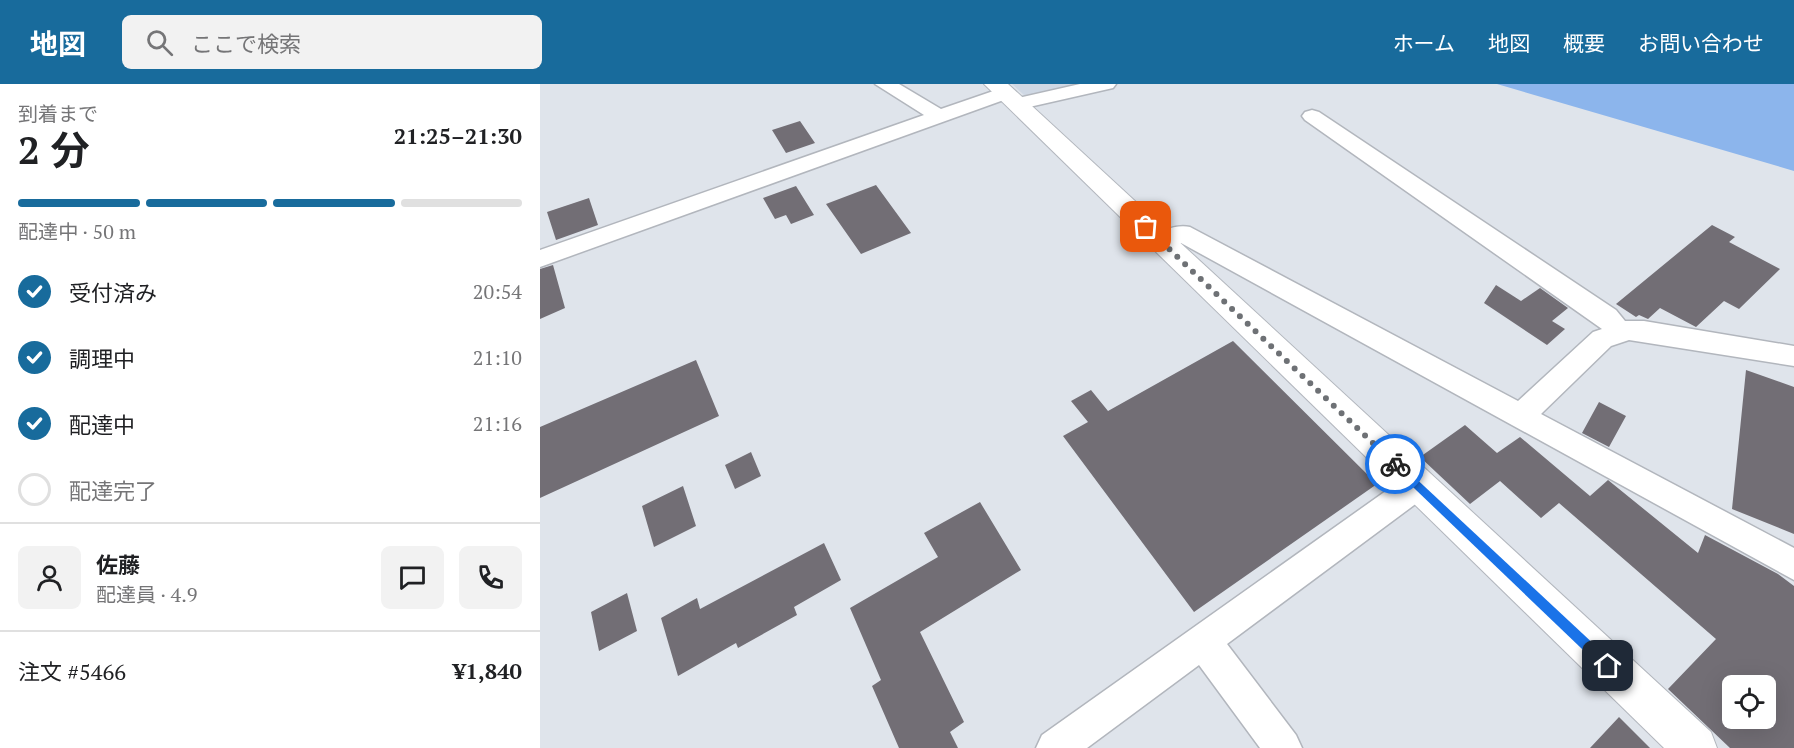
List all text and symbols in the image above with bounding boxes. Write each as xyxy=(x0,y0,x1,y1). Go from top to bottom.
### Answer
search box xyxy=(122,15,542,69)
text: 地図 xyxy=(30,25,86,62)
icon: search xyxy=(143,26,176,59)
text: ここで検索 xyxy=(191,29,301,58)
text: ホーム xyxy=(1393,29,1455,57)
text: 地図 xyxy=(1488,29,1530,57)
text: 概要 xyxy=(1563,29,1605,57)
text: お問い合わせ xyxy=(1638,29,1764,57)
text: 到着まで xyxy=(18,100,98,127)
text: 21:25–21:30 xyxy=(394,121,522,150)
text: 2 分 xyxy=(18,123,90,175)
pin xyxy=(1120,201,1171,252)
icon: bag xyxy=(1129,210,1162,243)
text: 配達中 · 50 m xyxy=(18,218,136,245)
icon: check xyxy=(18,275,51,308)
text: 受付済み xyxy=(69,278,157,307)
text: 20:54 xyxy=(473,278,522,305)
icon: check xyxy=(18,341,51,374)
text: 調理中 xyxy=(69,344,135,373)
text: 21:10 xyxy=(473,344,522,371)
icon: check xyxy=(18,407,51,440)
text: 配達中 xyxy=(69,410,135,439)
text: 21:16 xyxy=(473,410,522,437)
courier xyxy=(1365,434,1425,494)
icon: bike xyxy=(1379,448,1412,481)
text: 配達完了 xyxy=(69,476,157,505)
button: person xyxy=(18,546,81,609)
button: chat xyxy=(381,546,444,609)
button: phone xyxy=(459,546,522,609)
text: 佐藤 xyxy=(96,550,140,579)
text: 配達員 · 4.9 xyxy=(96,581,197,608)
pin xyxy=(1582,640,1633,691)
icon: home xyxy=(1591,649,1624,682)
text: ¥1,840 xyxy=(453,656,522,685)
text: 注文 #5466 xyxy=(18,657,126,686)
map controls xyxy=(1722,675,1776,729)
button: locate xyxy=(1722,675,1776,729)

